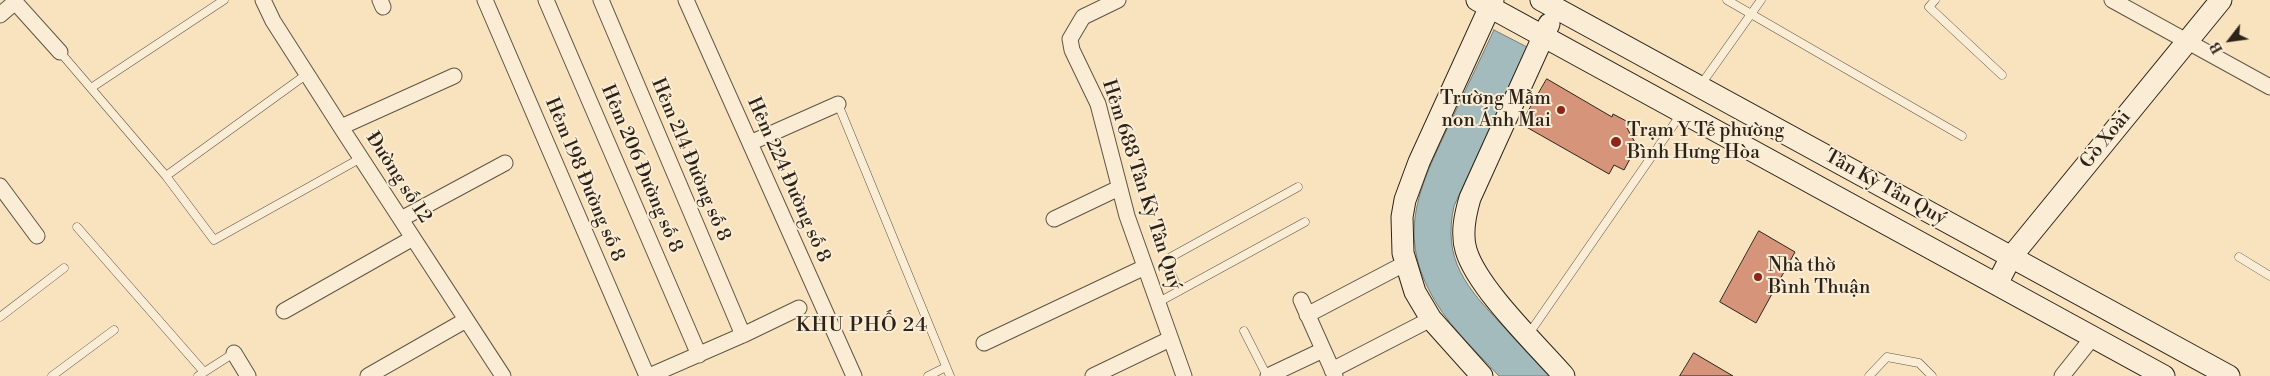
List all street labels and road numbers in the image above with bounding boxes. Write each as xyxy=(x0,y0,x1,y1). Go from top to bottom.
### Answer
street label: Hẻm 214 Đường số 8 xyxy=(645,75,735,245)
street label: Hẻm 688 Tân Kỳ Tân Quý xyxy=(1096,77,1186,293)
street label: Hẻm 206 Đường số 8 xyxy=(595,82,687,256)
street label: Hẻm 224 Đường số 8 xyxy=(741,94,835,266)
street label: Hẻm 198 Đường số 8 xyxy=(539,95,629,265)
street label: Gò Xoài xyxy=(2076,107,2136,173)
street label: Đường số 12 xyxy=(360,128,436,228)
street label: Tân Kỳ Tân Quý xyxy=(1820,145,1950,231)

